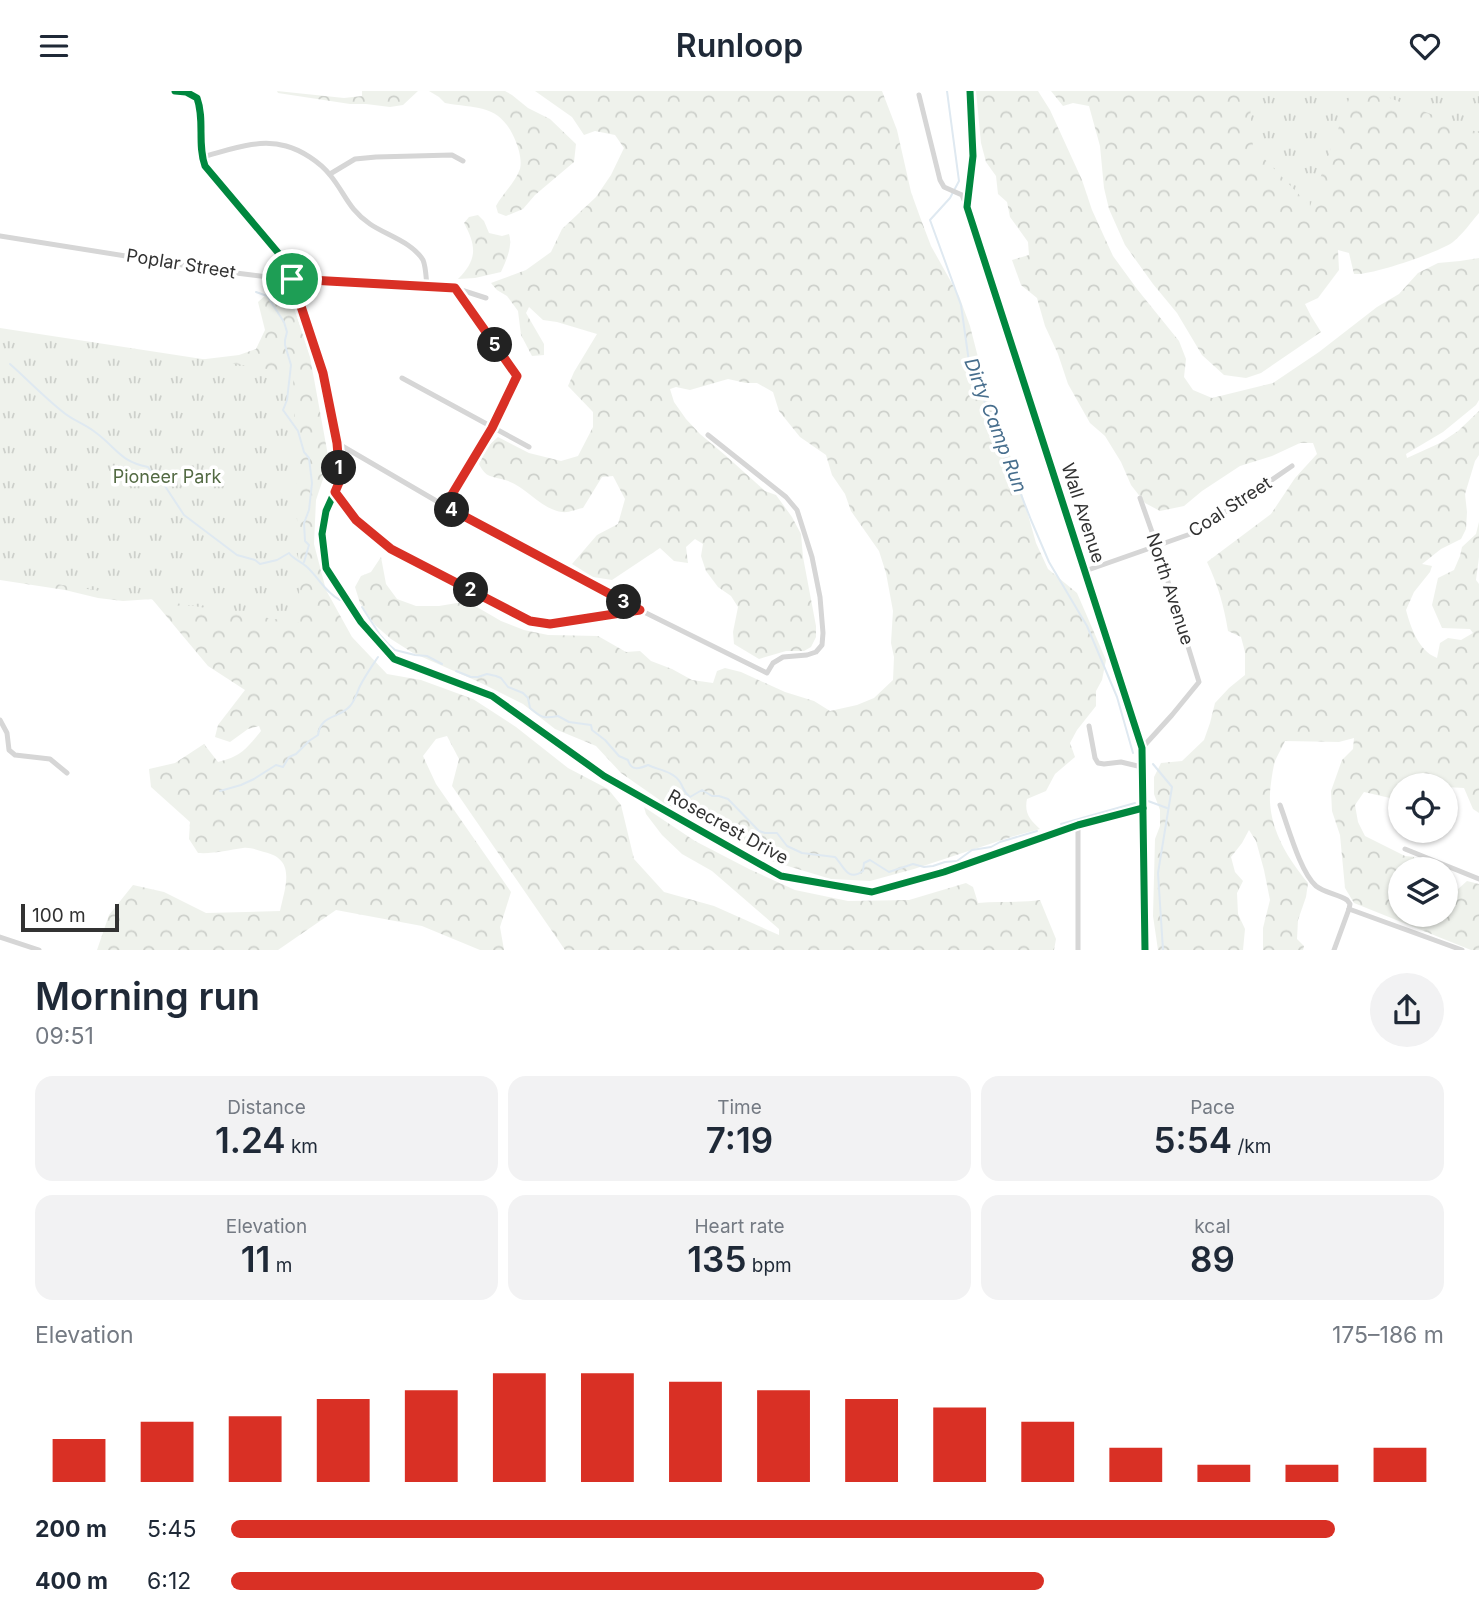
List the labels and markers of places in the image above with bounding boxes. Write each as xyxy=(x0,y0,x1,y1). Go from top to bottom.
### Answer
pin xyxy=(262,249,322,309)
pin: 5 xyxy=(477,327,512,363)
pin: 1 xyxy=(322,451,356,485)
pin: 4 xyxy=(434,493,470,527)
pin: 2 xyxy=(454,573,489,607)
pin: 3 xyxy=(606,585,642,619)

